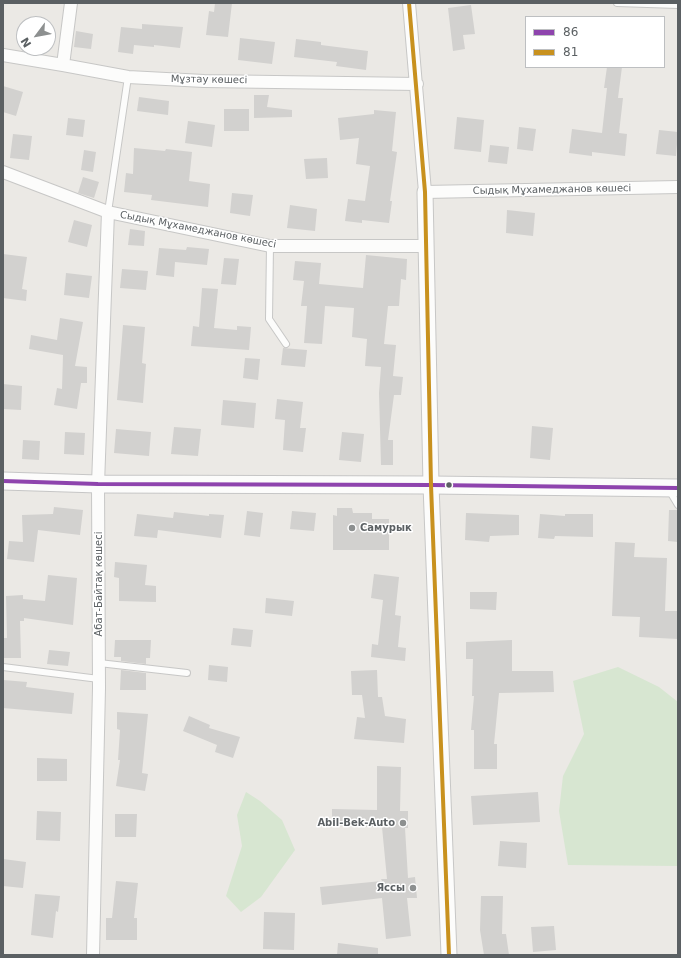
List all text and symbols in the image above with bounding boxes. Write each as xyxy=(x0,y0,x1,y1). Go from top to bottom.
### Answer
north arrow xyxy=(16,16,56,56)
legend xyxy=(525,16,665,68)
text: 86 xyxy=(563,25,578,39)
text: N xyxy=(18,35,34,49)
text: 81 xyxy=(563,45,578,59)
street label: Мұзтау көшесі xyxy=(171,73,247,87)
street label: Сыдық Мұхамеджанов көшесі xyxy=(473,183,631,197)
street label: Сыдық Мұхамеджанов көшесі xyxy=(119,209,277,251)
unlabelled marker xyxy=(444,480,454,490)
place label: Самурык xyxy=(360,522,412,534)
marker: Самурык xyxy=(347,523,357,533)
street label: Абат-Байтақ көшесі xyxy=(93,532,105,636)
place label: Abil-Bek-Auto xyxy=(317,817,395,829)
marker: Abil-Bek-Auto xyxy=(398,818,408,828)
place label: Яссы xyxy=(376,882,405,894)
marker: Яссы xyxy=(408,883,418,893)

